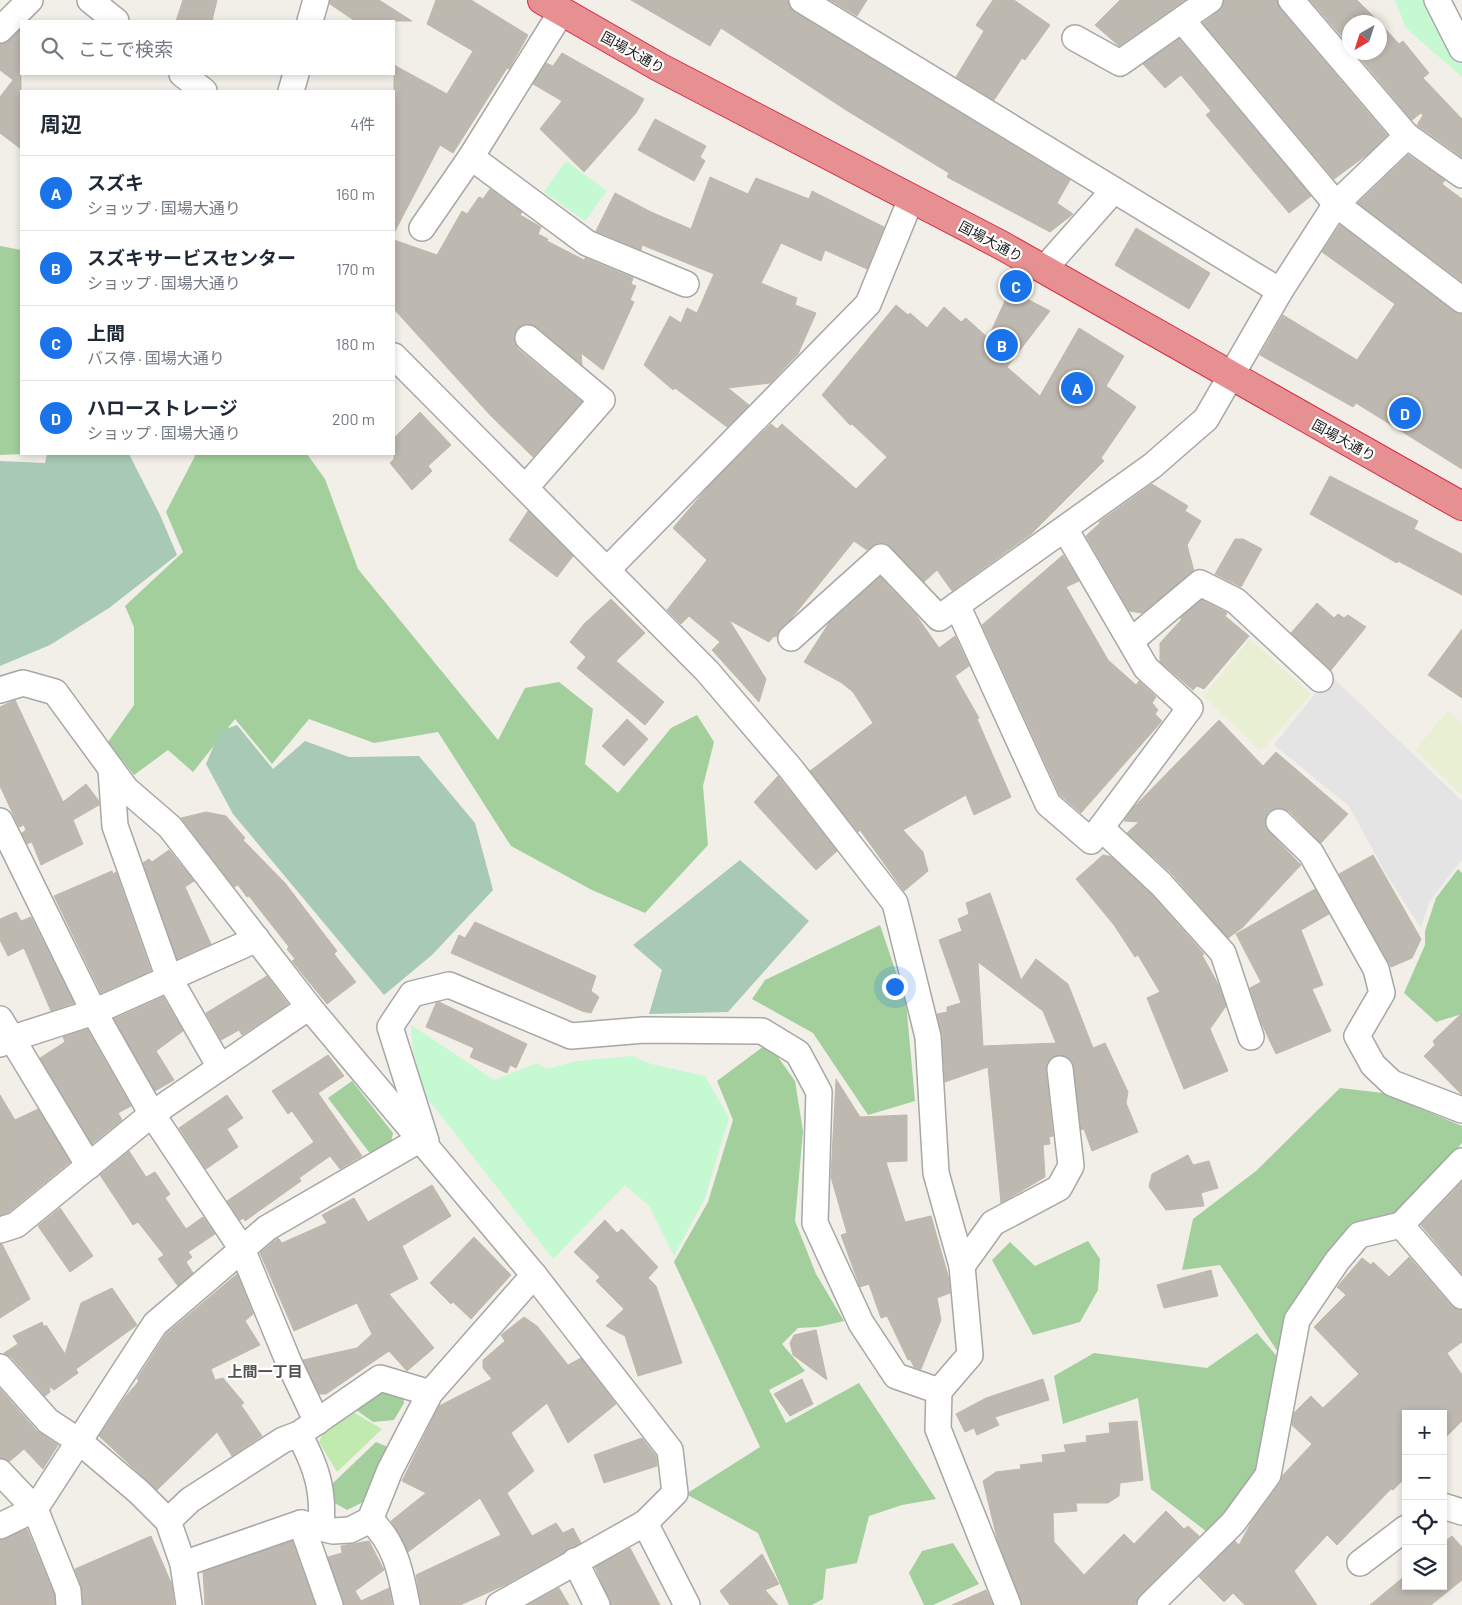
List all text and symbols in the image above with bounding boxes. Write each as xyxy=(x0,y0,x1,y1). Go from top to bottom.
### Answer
north arrow xyxy=(1342,15,1387,60)
search box xyxy=(20,20,395,75)
street label: 国場大通り xyxy=(598,28,668,76)
icon: search xyxy=(38,34,66,62)
text: ここで検索 xyxy=(78,37,173,60)
text: 周辺 xyxy=(40,111,82,136)
text: 4件 xyxy=(350,114,375,133)
text: スズキ xyxy=(87,171,144,194)
text: A xyxy=(51,184,61,203)
text: 160 m xyxy=(336,184,375,203)
text: ショップ · 国場大通り xyxy=(87,198,241,217)
street label: 国場大通り xyxy=(956,217,1026,265)
text: スズキサービスセンター xyxy=(87,246,296,269)
text: B xyxy=(51,259,61,278)
text: 170 m xyxy=(336,259,375,278)
pin: C xyxy=(1000,267,1032,305)
text: ショップ · 国場大通り xyxy=(87,273,241,292)
text: 上間 xyxy=(87,321,125,344)
pin: B xyxy=(986,326,1018,364)
text: C xyxy=(51,334,61,353)
text: 180 m xyxy=(336,334,375,353)
text: バス停 · 国場大通り xyxy=(87,348,225,367)
pin: A xyxy=(1061,369,1093,407)
pin: D xyxy=(1389,394,1421,432)
text: ハローストレージ xyxy=(87,396,238,419)
text: D xyxy=(51,409,61,428)
text: 200 m xyxy=(332,409,375,428)
street label: 国場大通り xyxy=(1309,416,1379,464)
text: ショップ · 国場大通り xyxy=(87,423,241,442)
your location xyxy=(882,974,908,1000)
district label: 上間一丁目 xyxy=(227,1362,303,1380)
map controls xyxy=(1402,1410,1447,1590)
button: + xyxy=(1402,1410,1447,1455)
button: − xyxy=(1402,1455,1447,1500)
button: locate xyxy=(1402,1500,1447,1545)
button: layers xyxy=(1402,1545,1447,1590)

